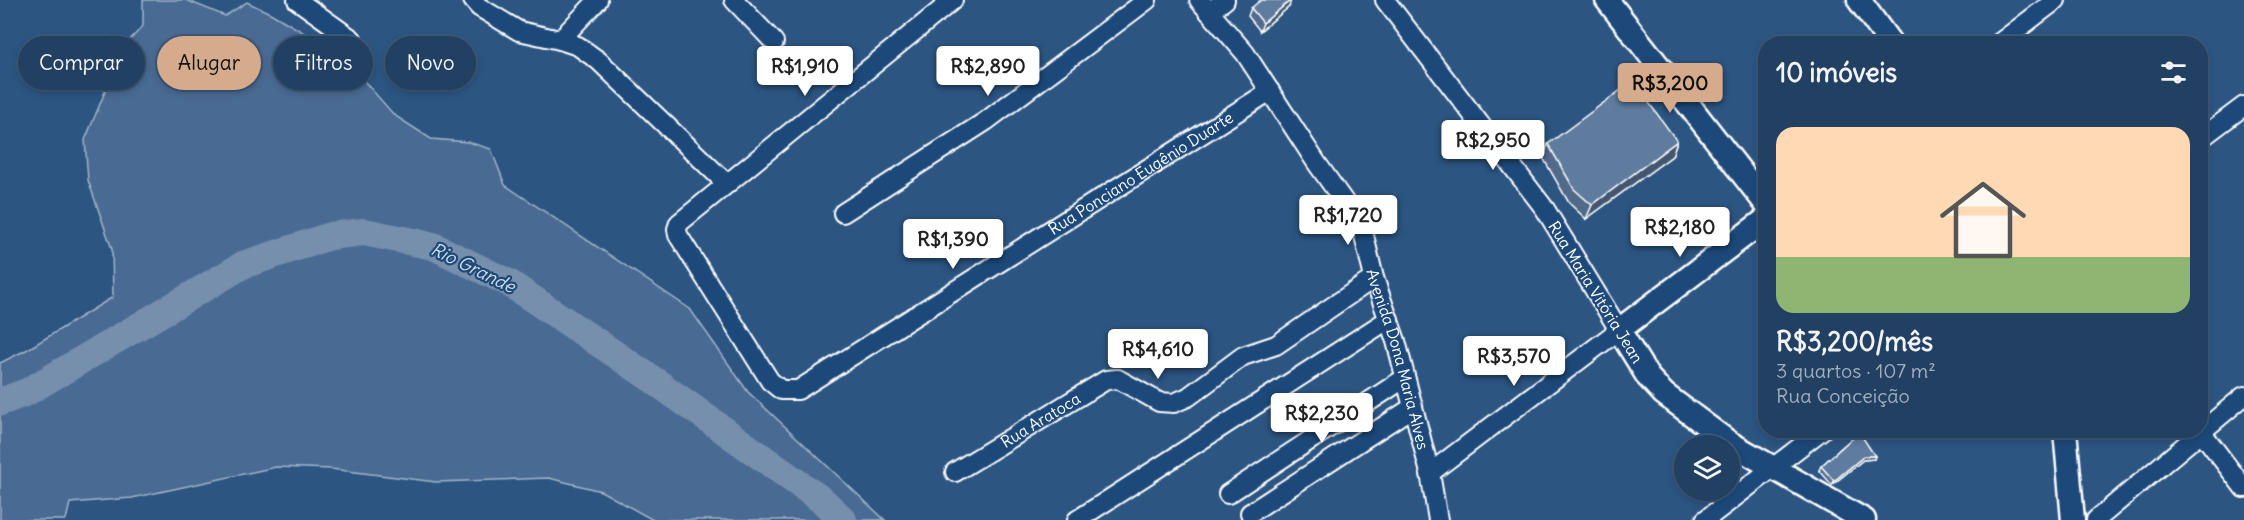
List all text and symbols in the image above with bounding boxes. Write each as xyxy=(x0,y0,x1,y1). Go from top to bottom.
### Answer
chip: Comprar xyxy=(18,36,145,90)
chip: Alugar xyxy=(157,36,261,90)
chip: Filtros xyxy=(273,36,373,90)
chip: Novo xyxy=(385,36,476,90)
pin: R$1,910 xyxy=(750,46,860,97)
pin: R$2,890 xyxy=(933,46,1043,97)
text: R$1,910 xyxy=(771,53,839,78)
text: R$2,890 xyxy=(950,53,1026,78)
text: 10 imóveis xyxy=(1776,56,1897,89)
icon: filters xyxy=(2157,56,2190,89)
pin: R$3,200 xyxy=(1615,63,1725,114)
text: R$3,200 xyxy=(1632,70,1708,95)
street label: Rua Ponciano Eugênio Duarte xyxy=(1045,107,1237,239)
pin: R$2,950 xyxy=(1438,120,1548,171)
text: R$2,950 xyxy=(1455,127,1531,152)
icon: home xyxy=(1929,166,2037,274)
pin: R$1,720 xyxy=(1293,195,1403,246)
text: R$1,720 xyxy=(1313,202,1383,227)
pin: R$2,180 xyxy=(1625,207,1735,258)
text: R$2,180 xyxy=(1645,214,1715,239)
street label: Rua Maria Vitória Jean xyxy=(1544,217,1648,367)
pin: R$1,390 xyxy=(898,219,1008,270)
text: R$1,390 xyxy=(917,226,989,251)
water label: Rio Grande xyxy=(427,237,520,298)
street label: Avenida Dona Maria Alves xyxy=(1362,267,1433,451)
text: R$3,200/mês xyxy=(1776,325,1933,358)
pin: R$4,610 xyxy=(1103,329,1213,380)
text: R$4,610 xyxy=(1122,336,1194,361)
pin: R$3,570 xyxy=(1459,336,1569,387)
text: R$3,570 xyxy=(1477,343,1551,368)
text: 3 quartos · 107 m² xyxy=(1776,358,1936,383)
text: Rua Conceição xyxy=(1776,383,1910,408)
street label: Rua Aratoca xyxy=(997,388,1084,452)
pin: R$2,230 xyxy=(1267,393,1377,444)
text: R$2,230 xyxy=(1285,400,1359,425)
map controls xyxy=(1674,435,1740,501)
button: layers xyxy=(1674,435,1740,501)

